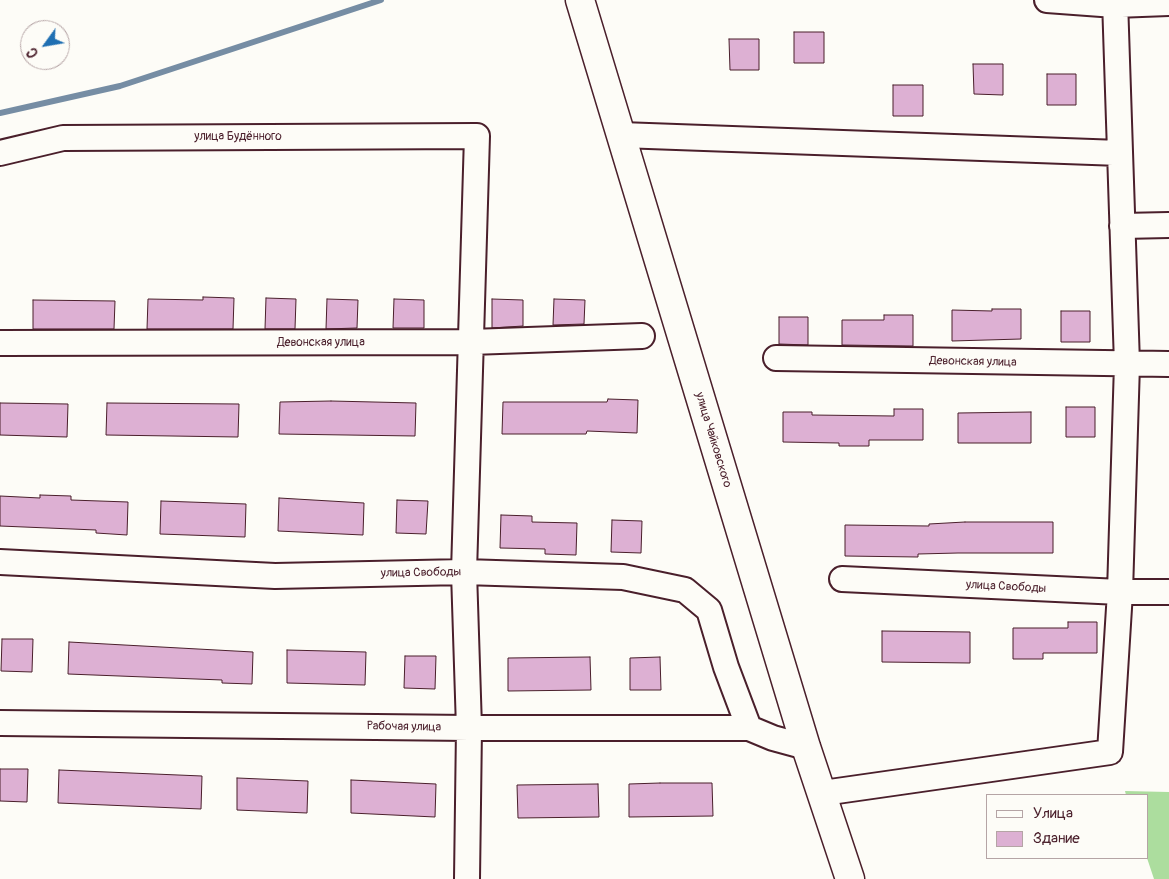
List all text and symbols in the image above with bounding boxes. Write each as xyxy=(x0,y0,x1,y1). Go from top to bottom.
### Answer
north arrow xyxy=(20,20,70,70)
text: С xyxy=(23,45,42,61)
street label: улица Будённого xyxy=(194,130,282,144)
street label: Девонская улица xyxy=(277,336,365,350)
street label: Девонская улица xyxy=(929,354,1017,370)
street label: улица Чайковского xyxy=(692,391,734,489)
street label: улица Свободы xyxy=(381,565,461,581)
street label: улица Свободы xyxy=(965,578,1047,596)
street label: Рабочая улица xyxy=(367,719,441,735)
legend xyxy=(986,794,1149,859)
text: Улица xyxy=(1033,804,1073,823)
text: Здание xyxy=(1033,829,1080,848)

